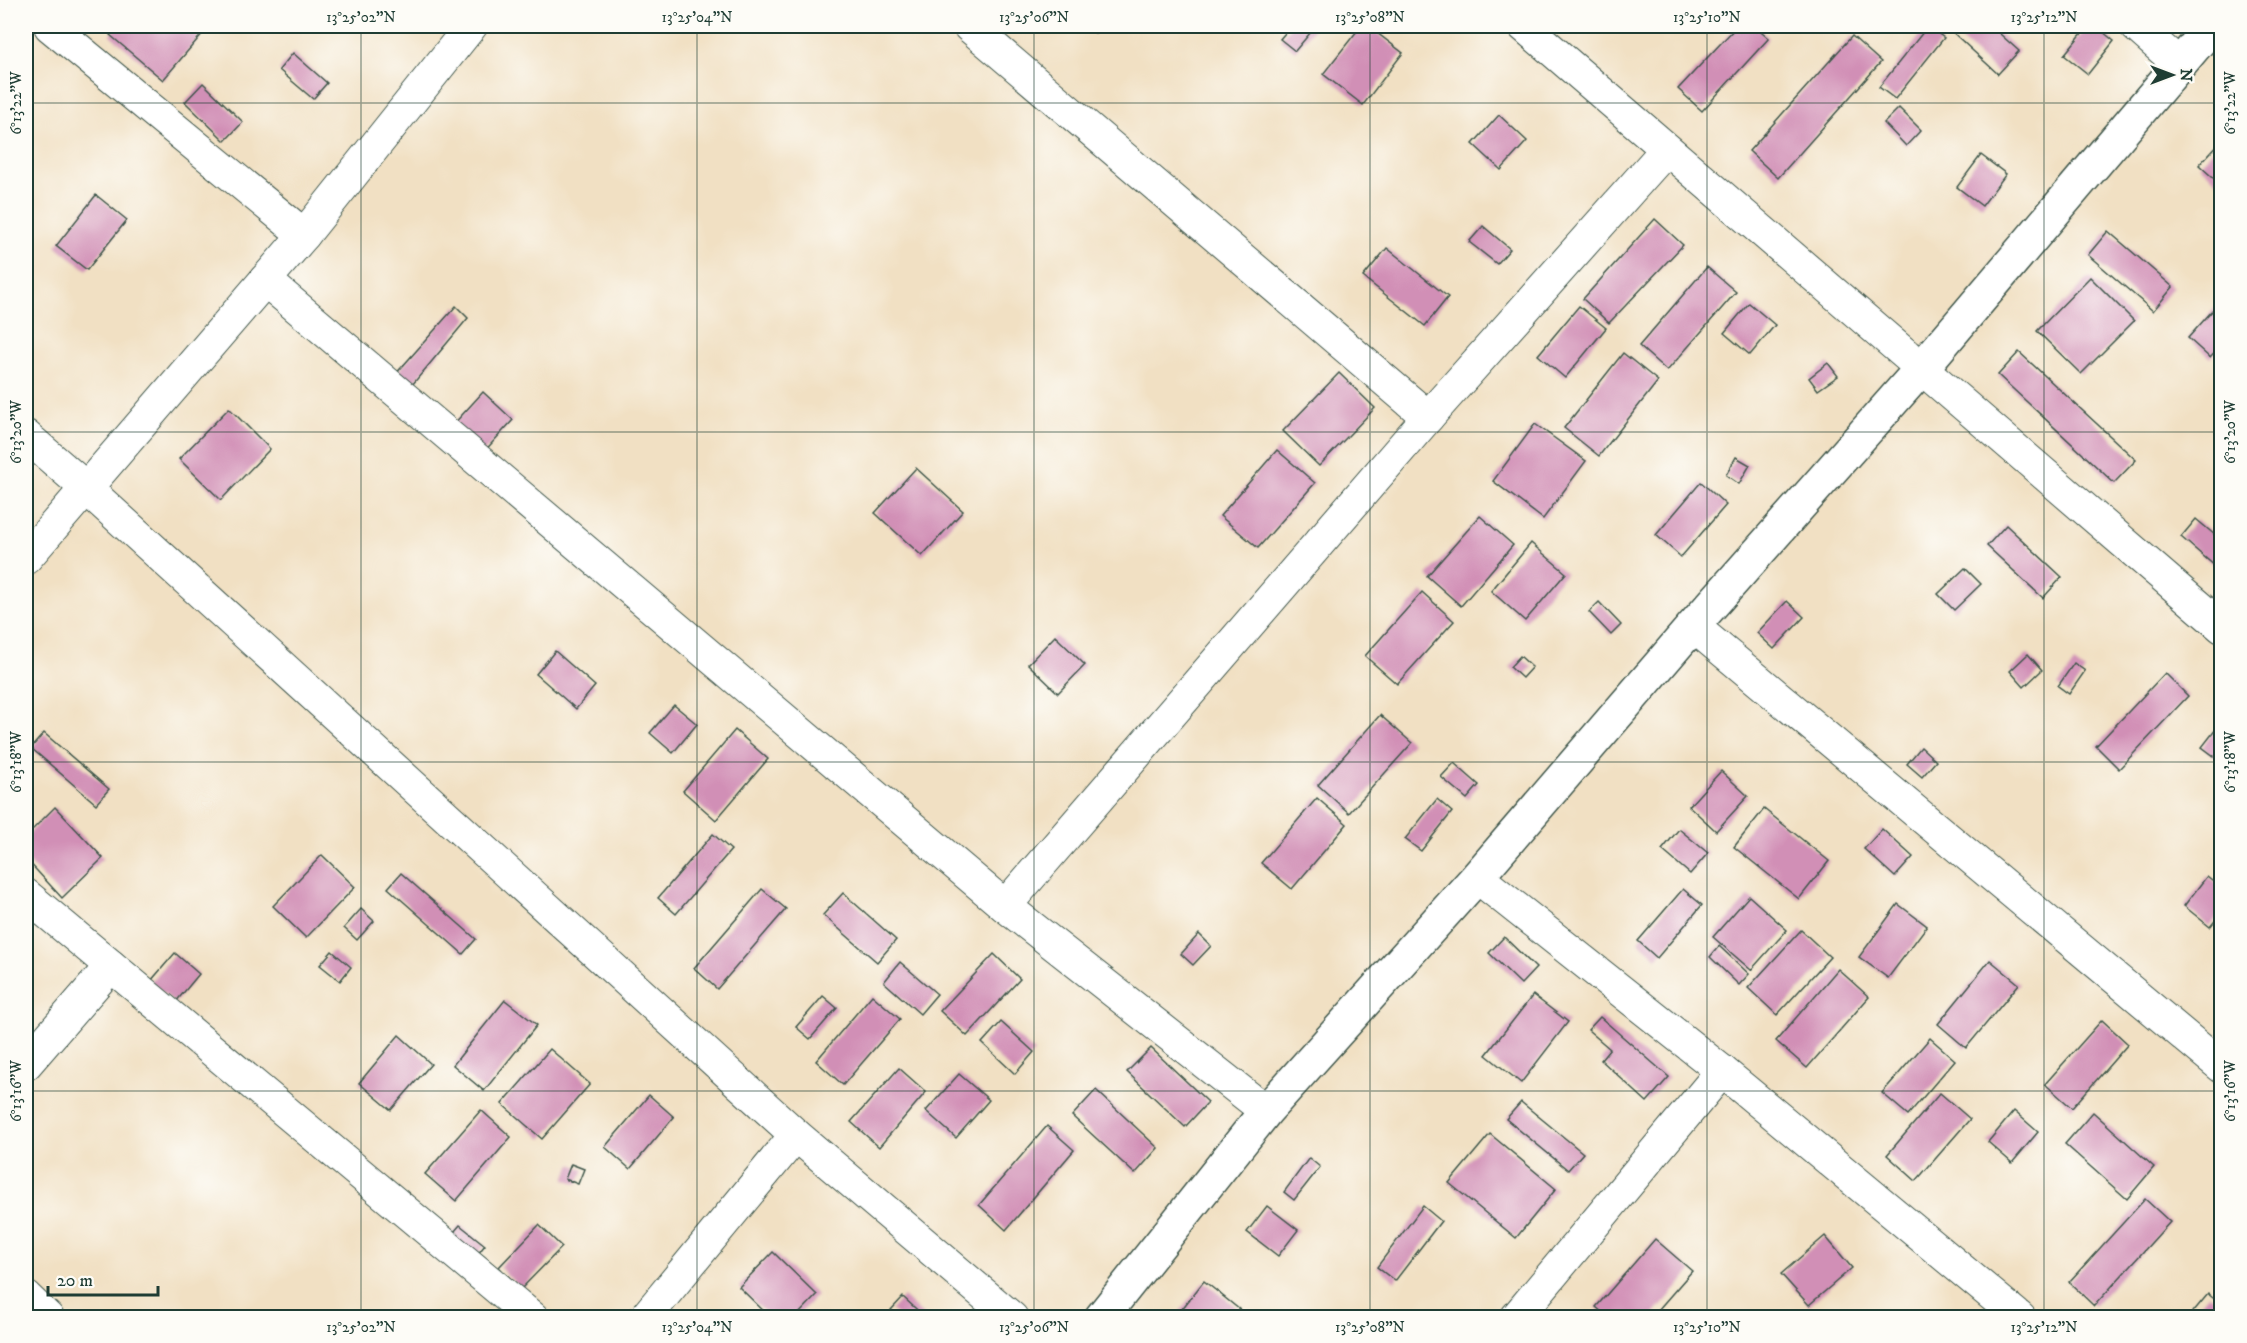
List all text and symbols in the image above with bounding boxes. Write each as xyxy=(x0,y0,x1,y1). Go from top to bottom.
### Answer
text: 13°25'02"N xyxy=(326,8,396,27)
text: 13°25'04"N xyxy=(662,8,732,27)
text: 13°25'06"N xyxy=(999,8,1069,27)
text: 13°25'08"N xyxy=(1335,8,1405,27)
text: 13°25'10"N xyxy=(1673,8,1741,27)
text: 13°25'12"N xyxy=(2010,8,2078,27)
north arrow xyxy=(2142,45,2202,105)
text: N xyxy=(2176,68,2196,82)
text: 6°13'22"W xyxy=(7,71,26,135)
text: 6°13'22"W xyxy=(2221,71,2240,135)
text: 6°13'20"W xyxy=(7,400,26,464)
text: 6°13'20"W xyxy=(2221,400,2240,464)
text: 6°13'18"W xyxy=(7,731,26,793)
text: 6°13'18"W xyxy=(2221,731,2240,793)
text: 6°13'16"W xyxy=(7,1060,26,1122)
text: 6°13'16"W xyxy=(2221,1060,2240,1122)
scale bar xyxy=(48,1259,158,1297)
text: 20 m xyxy=(57,1270,93,1292)
text: 13°25'02"N xyxy=(326,1318,396,1337)
text: 13°25'04"N xyxy=(662,1318,732,1337)
text: 13°25'06"N xyxy=(999,1318,1069,1337)
text: 13°25'08"N xyxy=(1335,1318,1405,1337)
text: 13°25'10"N xyxy=(1673,1318,1741,1337)
text: 13°25'12"N xyxy=(2010,1318,2078,1337)

